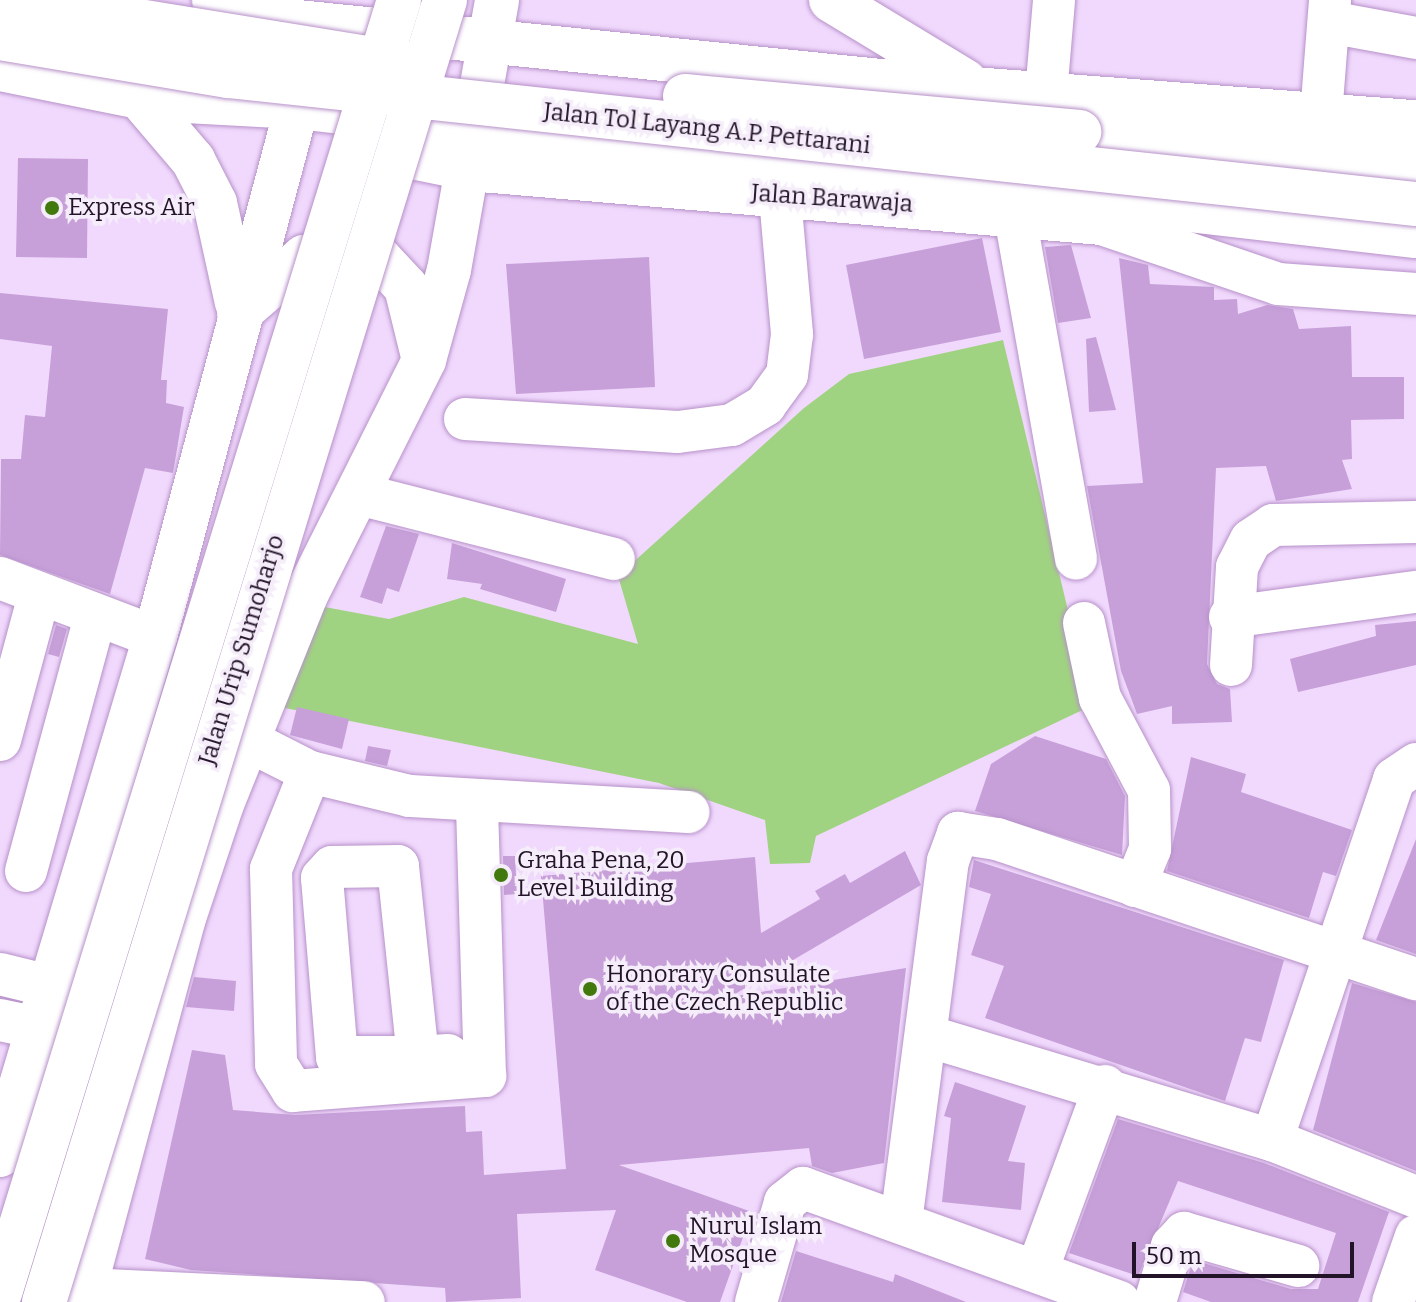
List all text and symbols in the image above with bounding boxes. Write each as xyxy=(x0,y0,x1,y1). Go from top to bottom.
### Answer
street label: Jalan Tol Layang A.P. Pettarani xyxy=(542,97,872,161)
street label: Jalan Barawaja xyxy=(750,179,914,219)
place label: Express Air xyxy=(68,194,195,222)
marker: Express Air xyxy=(43,199,61,217)
street label: Jalan Urip Sumoharjo xyxy=(193,531,291,769)
place label: Graha Pena, 20 Level Building xyxy=(517,847,685,903)
marker: Graha Pena, 20 Level Building xyxy=(492,866,510,884)
place label: Honorary Consulate of the Czech Republic xyxy=(606,961,843,1017)
marker: Honorary Consulate of the Czech Republic xyxy=(581,980,599,998)
place label: Nurul Islam Mosque xyxy=(689,1213,822,1269)
scale bar xyxy=(1136,1226,1358,1276)
marker: Nurul Islam Mosque xyxy=(664,1232,682,1250)
text: 50 m xyxy=(1146,1242,1202,1270)

